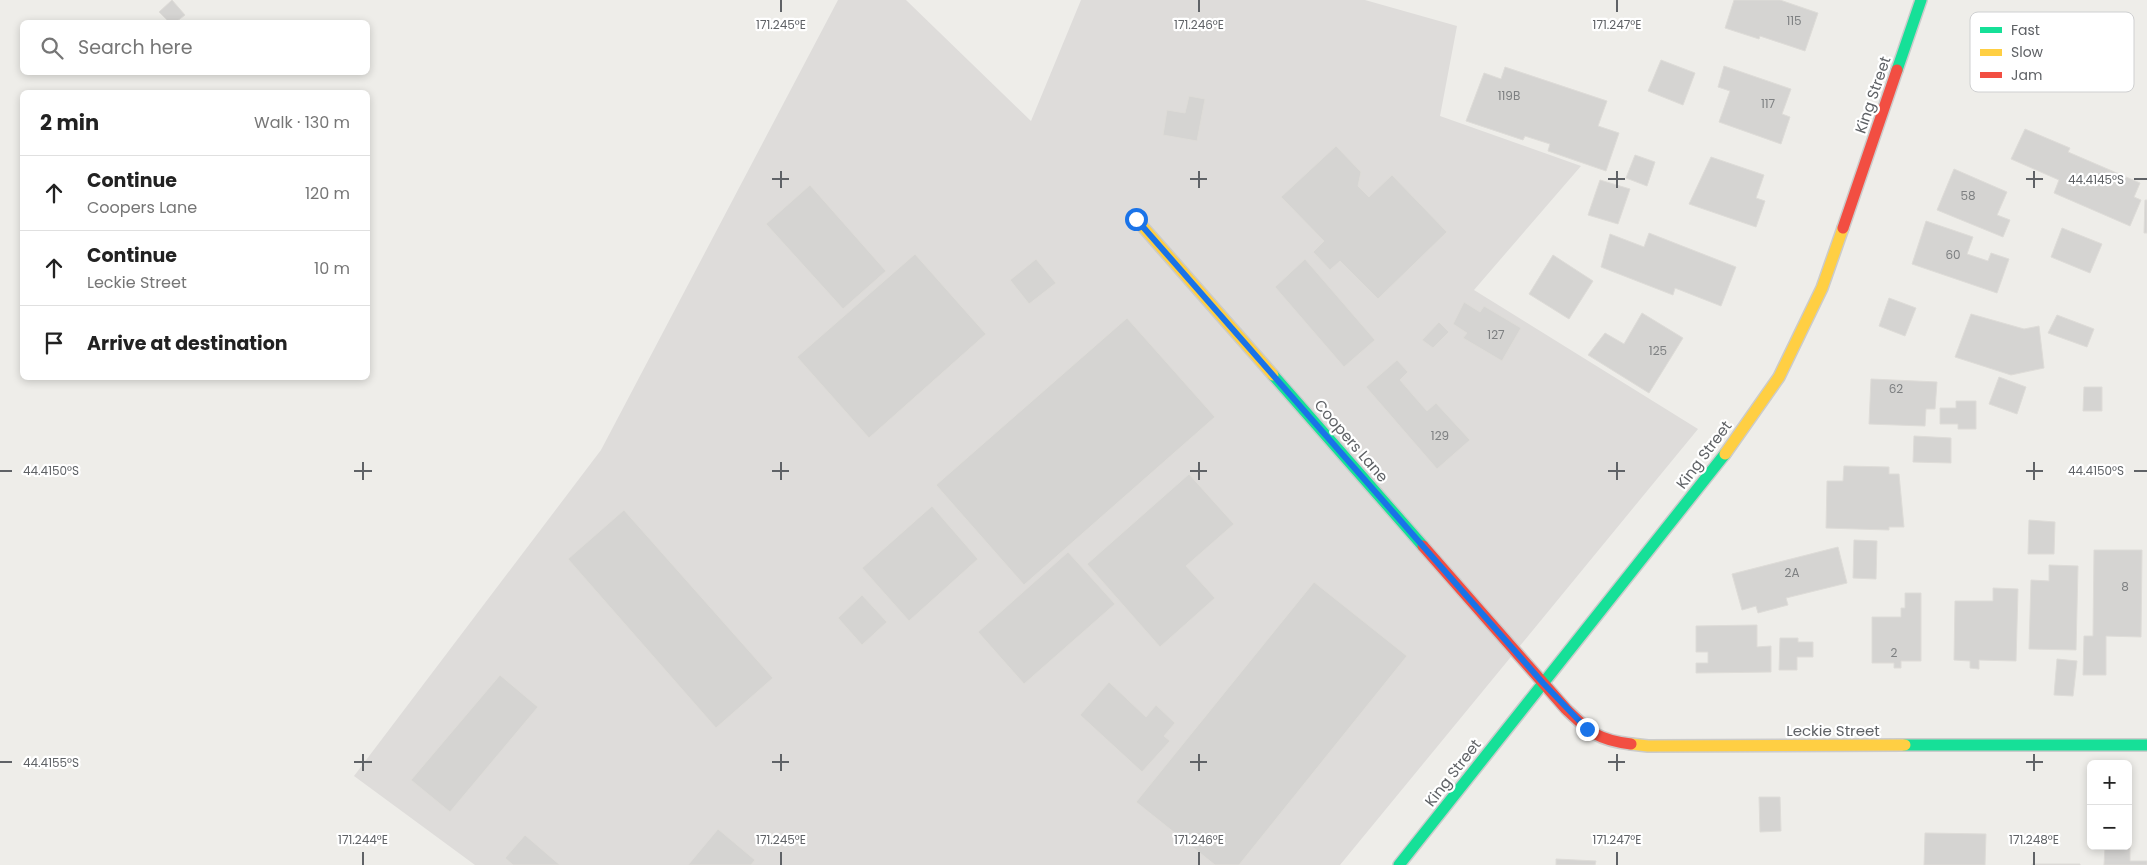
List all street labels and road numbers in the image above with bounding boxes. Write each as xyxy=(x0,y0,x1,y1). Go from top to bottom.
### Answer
street label: King Street xyxy=(1850,53,1896,136)
street label: Coopers Lane xyxy=(1310,395,1393,486)
street label: King Street xyxy=(1671,416,1736,493)
street label: Leckie Street xyxy=(1786,720,1880,741)
street label: King Street xyxy=(1420,735,1486,811)

